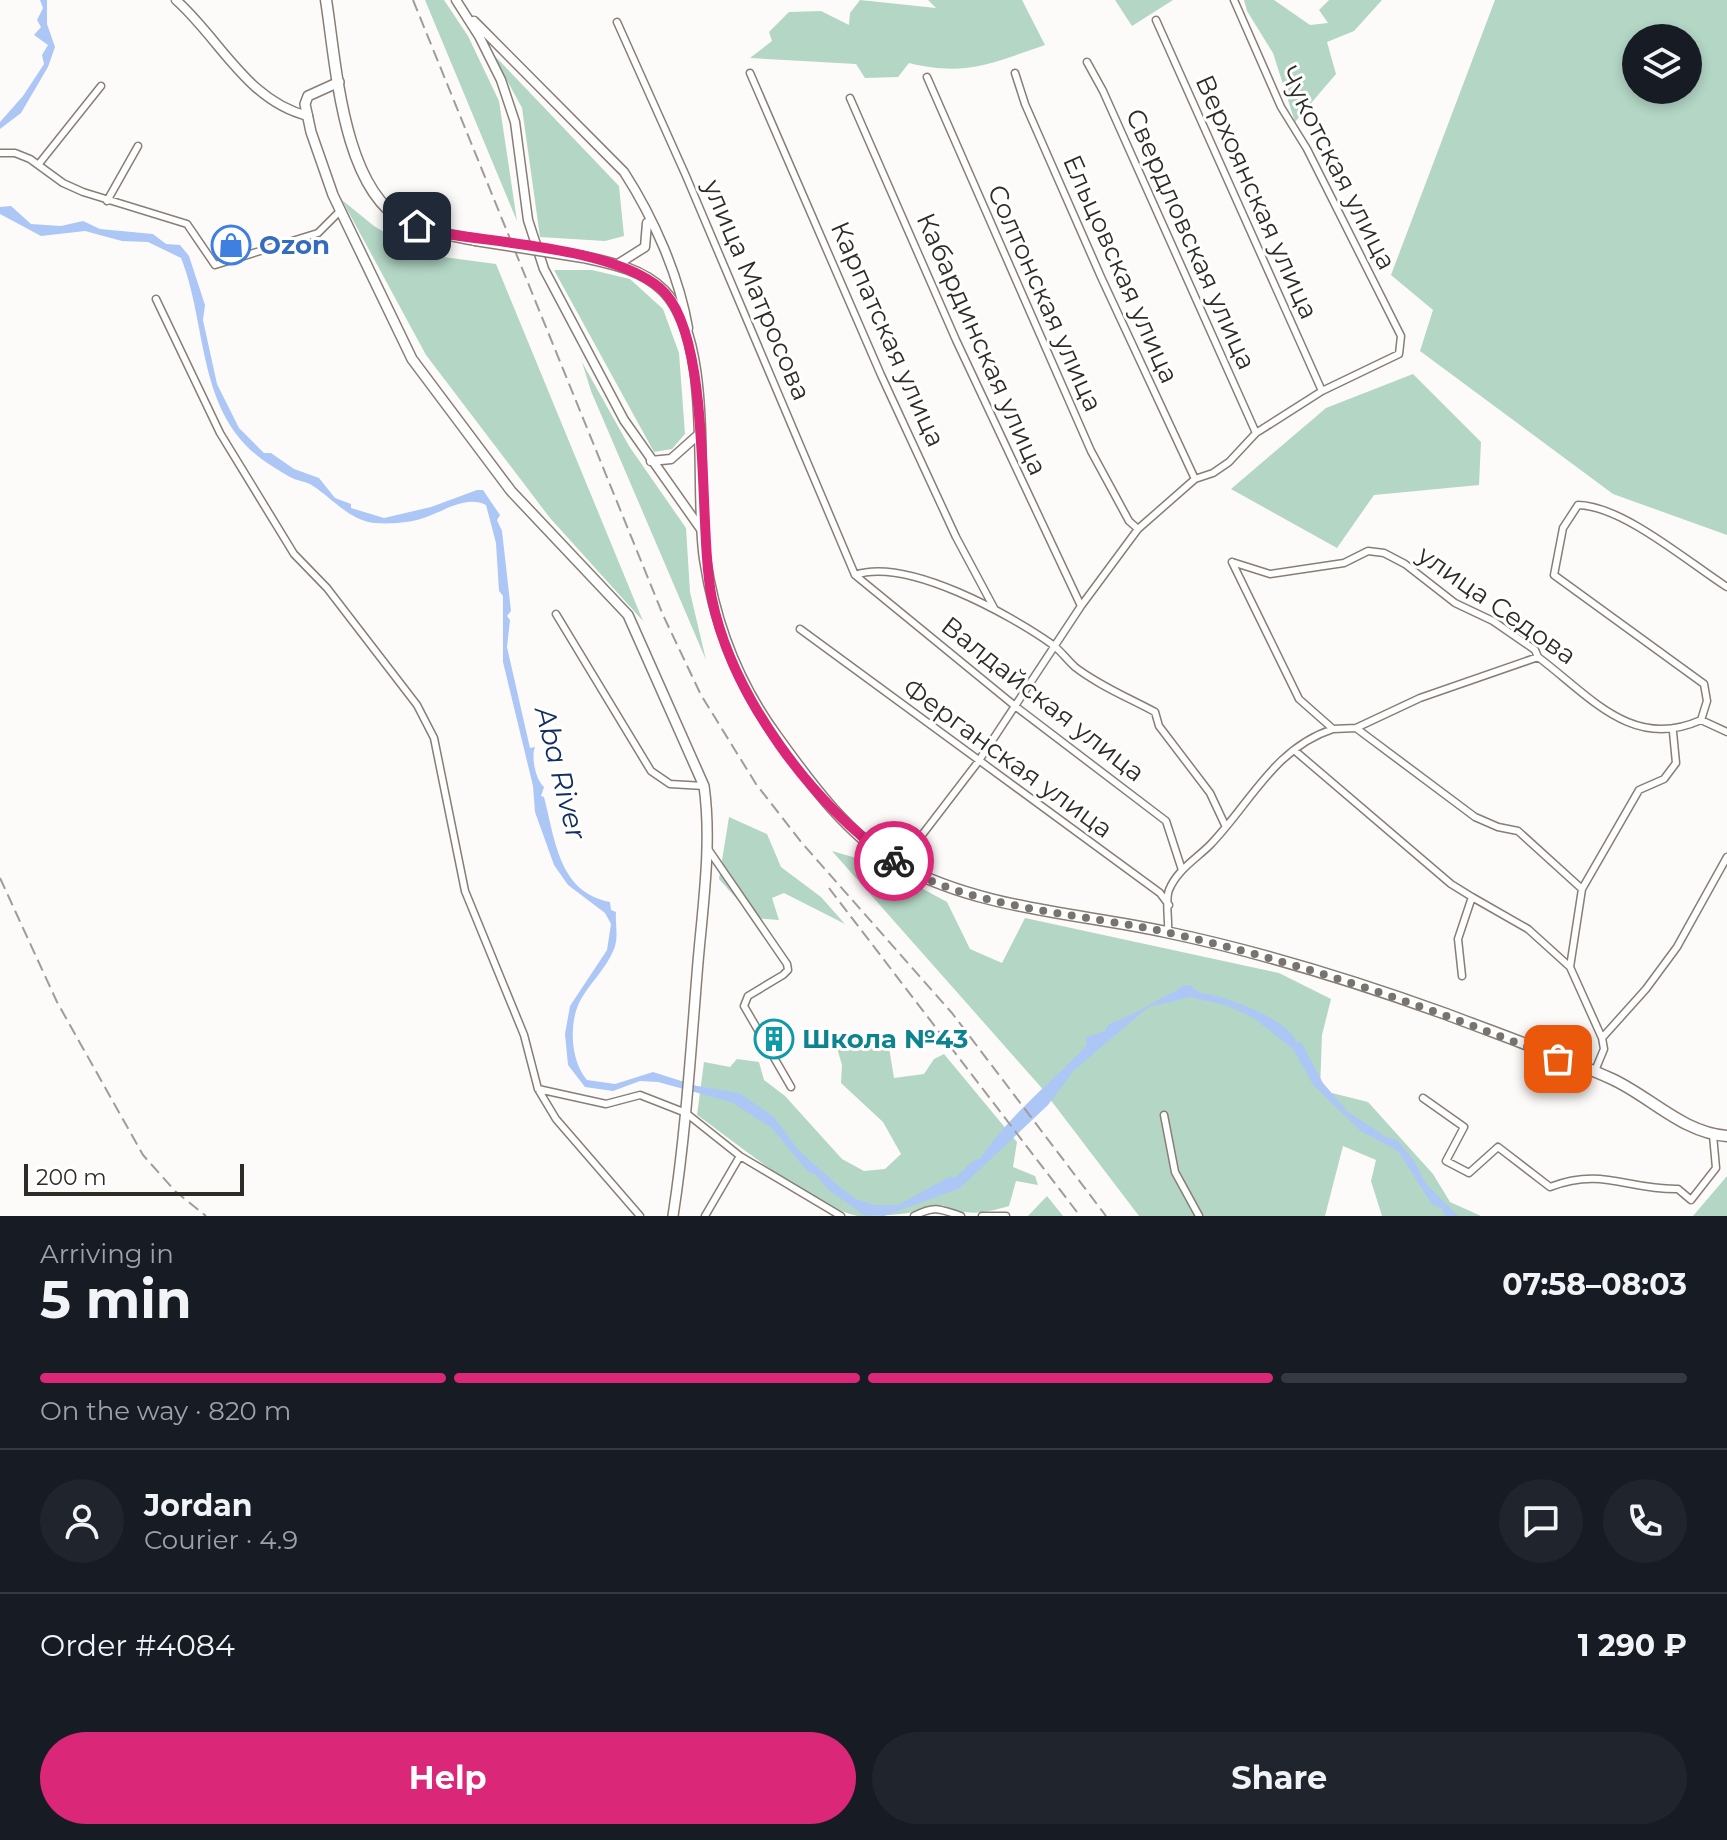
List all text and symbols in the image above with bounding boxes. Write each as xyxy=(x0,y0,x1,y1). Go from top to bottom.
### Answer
map controls xyxy=(1622,24,1702,104)
button: layers xyxy=(1622,24,1702,104)
street label: Чукотская улица xyxy=(1273,61,1403,275)
street label: Верхоянская улица xyxy=(1189,70,1325,324)
street label: Свердловская улица xyxy=(1119,104,1263,374)
street label: Ельцовская улица xyxy=(1056,150,1186,388)
street label: улица Матросова xyxy=(696,174,818,405)
street label: Солтонская улица xyxy=(981,180,1109,416)
pin xyxy=(383,192,451,260)
icon: home xyxy=(395,204,439,248)
street label: Кабардинская улица xyxy=(910,208,1054,480)
street label: Карпатская улица xyxy=(824,216,952,452)
shop icon: Ozon xyxy=(210,224,252,266)
place label: Ozon xyxy=(259,229,330,261)
street label: улица Седова xyxy=(1411,538,1582,672)
street label: Валдайская улица xyxy=(935,610,1151,788)
street label: Ферганская улица xyxy=(897,671,1119,845)
water label: Aba River xyxy=(528,701,594,844)
courier xyxy=(854,821,934,901)
icon: bike xyxy=(872,839,916,883)
building icon: Школа №43 xyxy=(753,1018,795,1060)
place label: Школа №43 xyxy=(802,1023,969,1055)
pin xyxy=(1524,1025,1592,1093)
icon: bag xyxy=(1536,1037,1580,1081)
scale bar xyxy=(24,1160,244,1196)
text: 200 m xyxy=(36,1164,107,1191)
text: Arriving in xyxy=(40,1238,174,1270)
text: 07:58–08:03 xyxy=(1502,1266,1687,1303)
text: 5 min xyxy=(40,1268,192,1331)
text: On the way · 820 m xyxy=(40,1395,291,1427)
button: person xyxy=(40,1479,124,1563)
button: chat xyxy=(1499,1479,1583,1563)
button: phone xyxy=(1603,1479,1687,1563)
text: Jordan xyxy=(144,1487,253,1524)
text: Courier · 4.9 xyxy=(144,1524,298,1556)
text: Order #4084 xyxy=(40,1627,235,1664)
text: 1 290 ₽ xyxy=(1578,1627,1687,1664)
button: Help xyxy=(40,1732,856,1824)
button: Share xyxy=(872,1732,1687,1824)

